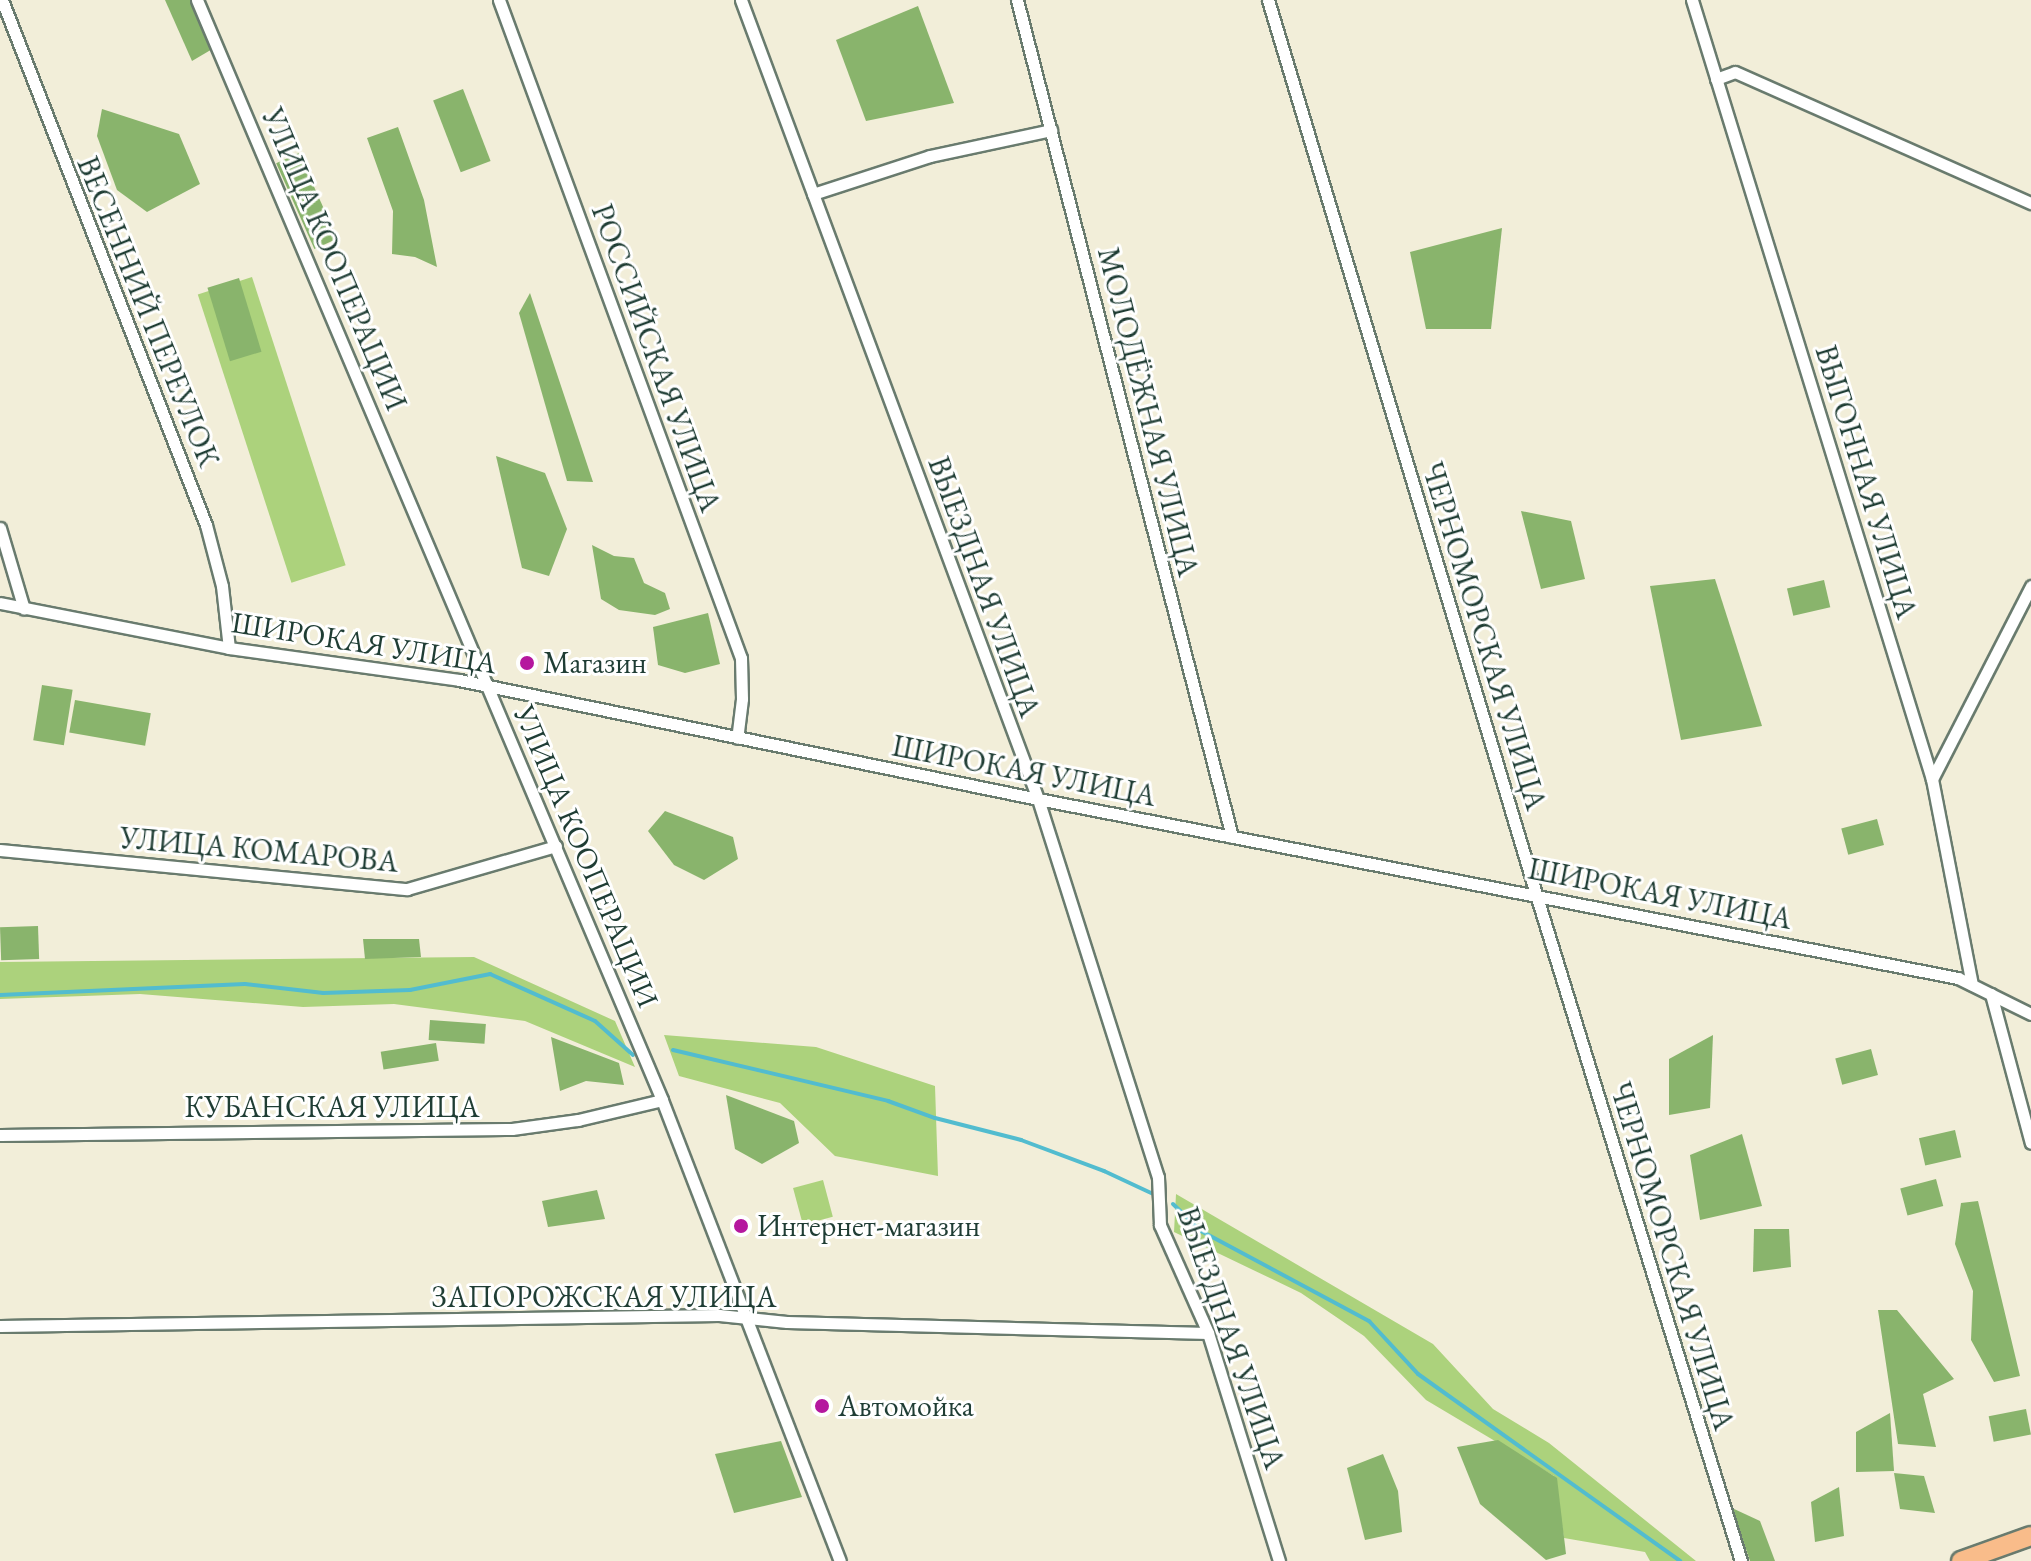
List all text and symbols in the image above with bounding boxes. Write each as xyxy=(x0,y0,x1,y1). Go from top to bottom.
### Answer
street label: УЛИЦА КООПЕРАЦИИ xyxy=(254,103,414,415)
street label: ВЕСЕННИЙ ПЕРЕУЛОК xyxy=(69,151,227,473)
street label: РОССИЙСКАЯ УЛИЦА xyxy=(584,199,728,517)
street label: МОЛОДЁЖНАЯ УЛИЦА xyxy=(1090,244,1206,580)
street label: ВЫГОННАЯ УЛИЦА xyxy=(1807,341,1925,623)
street label: ВЫЕЗДНАЯ УЛИЦА xyxy=(920,452,1048,722)
street label: ЧЕРНОМОРСКАЯ УЛИЦА xyxy=(1414,458,1554,814)
street label: ШИРОКАЯ УЛИЦА xyxy=(229,604,499,682)
place label: Магазин xyxy=(543,645,647,681)
marker: Магазин xyxy=(518,654,536,672)
street label: УЛИЦА КООПЕРАЦИИ xyxy=(506,700,666,1012)
street label: ШИРОКАЯ УЛИЦА xyxy=(889,728,1159,814)
street label: УЛИЦА КОМАРОВА xyxy=(118,820,400,880)
street label: ШИРОКАЯ УЛИЦА xyxy=(1525,851,1795,937)
street label: ЧЕРНОМОРСКАЯ УЛИЦА xyxy=(1602,1078,1742,1434)
street label: КУБАНСКАЯ УЛИЦА xyxy=(184,1089,480,1125)
street label: ВЫЕЗДНАЯ УЛИЦА xyxy=(1169,1202,1293,1474)
place label: Интернет-магазин xyxy=(757,1208,980,1244)
marker: Интернет-магазин xyxy=(732,1217,750,1235)
street label: ЗАПОРОЖСКАЯ УЛИЦА xyxy=(432,1279,776,1315)
place label: Автомойка xyxy=(838,1388,974,1424)
marker: Автомойка xyxy=(813,1397,831,1415)

